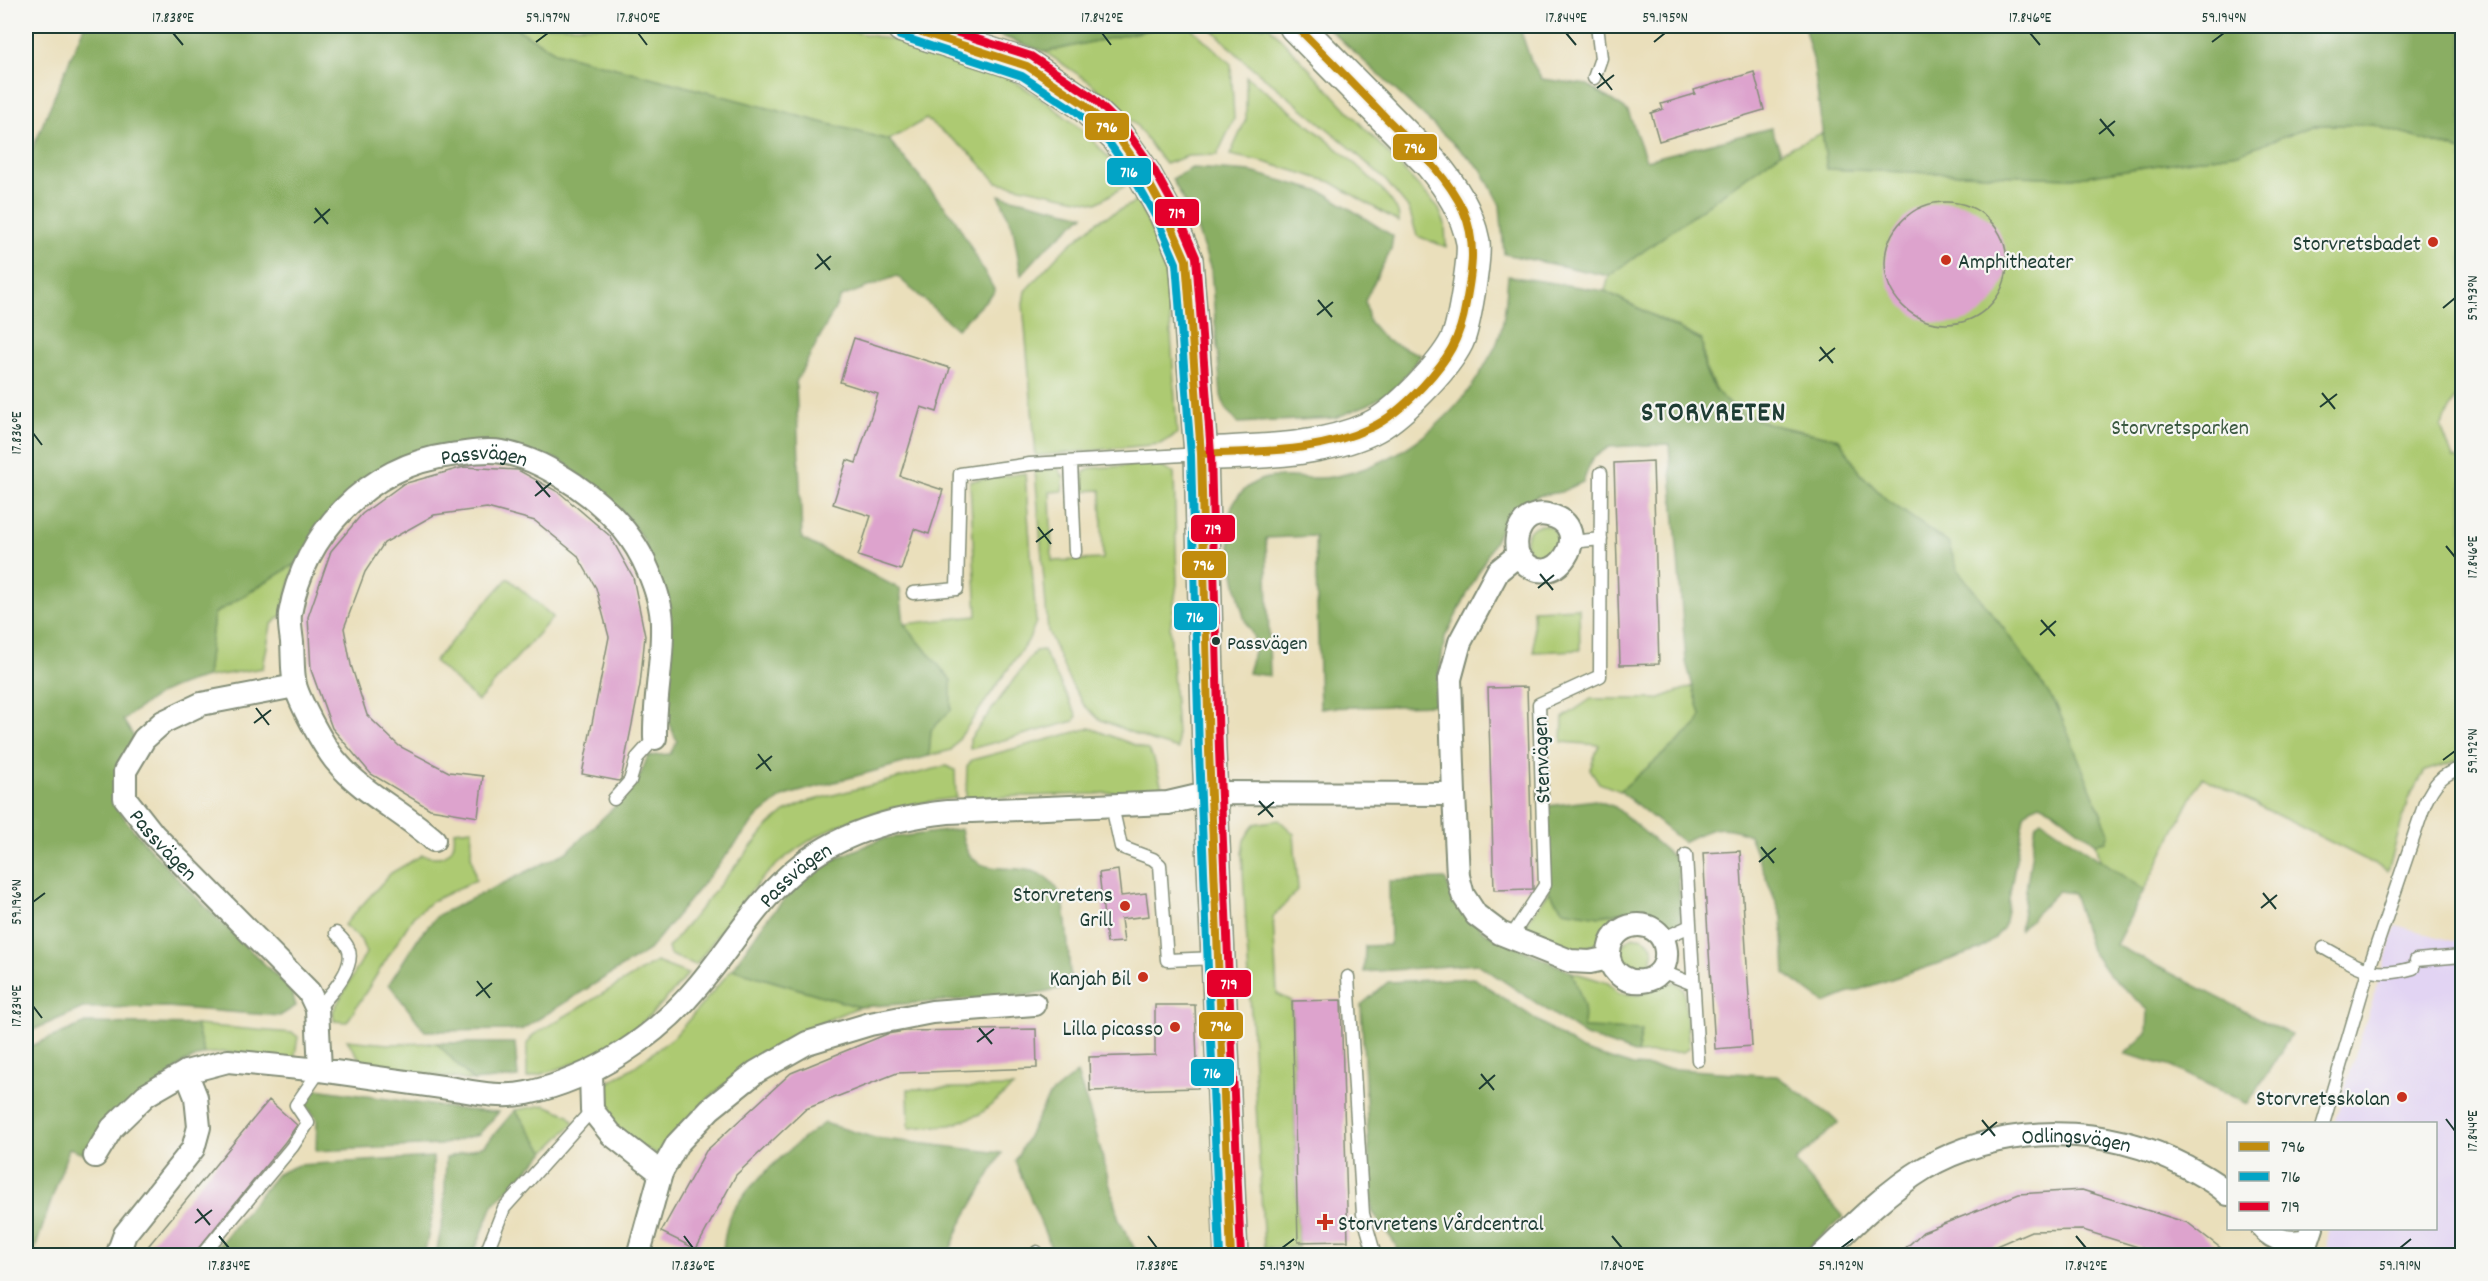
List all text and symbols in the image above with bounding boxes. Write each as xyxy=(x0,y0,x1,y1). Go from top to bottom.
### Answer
text: 17.838°E xyxy=(152,8,194,30)
text: 59.197°N xyxy=(526,8,570,30)
text: 17.840°E xyxy=(616,8,660,30)
text: 17.842°E xyxy=(1081,8,1123,30)
text: 17.844°E xyxy=(1545,8,1587,30)
text: 59.195°N xyxy=(1642,8,1688,30)
text: 17.846°E xyxy=(2009,8,2052,30)
text: 59.194°N xyxy=(2202,8,2246,30)
line badge: 796 xyxy=(1084,112,1130,141)
text: 796 xyxy=(1096,117,1118,140)
line badge: 796 xyxy=(1392,133,1438,161)
text: 796 xyxy=(1404,138,1426,161)
line badge: 716 xyxy=(1106,157,1152,186)
text: 716 xyxy=(1120,162,1138,185)
line badge: 719 xyxy=(1154,198,1200,227)
text: 719 xyxy=(1169,203,1185,226)
place label: Storvretsbadet xyxy=(2293,230,2421,261)
marker: Storvretsbadet xyxy=(2426,235,2440,249)
place label: Amphitheater xyxy=(1958,248,2074,279)
marker: Amphitheater xyxy=(1939,253,1953,267)
text: 59.193°N xyxy=(2463,275,2485,321)
district label: STORVRETEN xyxy=(1641,395,1787,435)
text: 17.836°E xyxy=(7,411,29,455)
park label: Storvretsparken xyxy=(2111,414,2249,445)
street label: Passvägen xyxy=(439,439,532,477)
line badge: 719 xyxy=(1190,514,1236,543)
text: 719 xyxy=(1205,519,1221,542)
text: 17.846°E xyxy=(2463,535,2485,578)
line badge: 796 xyxy=(1181,550,1227,579)
text: 796 xyxy=(1193,555,1215,578)
line badge: 716 xyxy=(1173,602,1218,631)
text: 716 xyxy=(1186,607,1204,630)
place label: Passvägen xyxy=(1227,631,1307,659)
marker: Passvägen xyxy=(1210,635,1222,647)
street label: Stenvägen xyxy=(1526,716,1561,804)
text: 59.192°N xyxy=(2463,728,2485,774)
street label: Passvägen xyxy=(120,803,203,889)
street label: Passvägen xyxy=(753,836,839,916)
text: 59.196°N xyxy=(7,879,29,925)
place label: Storvretens Grill xyxy=(1013,881,1113,937)
marker: Storvretens Grill xyxy=(1118,899,1132,913)
place label: Kanjah Bil xyxy=(1049,965,1131,996)
line badge: 719 xyxy=(1206,969,1252,998)
marker: Kanjah Bil xyxy=(1136,970,1150,984)
text: 719 xyxy=(1221,974,1237,997)
text: 17.834°E xyxy=(7,985,29,1027)
line badge: 796 xyxy=(1198,1011,1244,1040)
place label: Lilla picasso xyxy=(1063,1015,1163,1046)
text: 796 xyxy=(1210,1016,1232,1039)
marker: Lilla picasso xyxy=(1168,1020,1182,1034)
line badge: 716 xyxy=(1190,1058,1235,1087)
text: 716 xyxy=(1203,1063,1221,1086)
place label: Storvretsskolan xyxy=(2256,1085,2390,1116)
marker: Storvretsskolan xyxy=(2395,1090,2409,1104)
text: 17.844°E xyxy=(2463,1110,2485,1152)
street label: Odlingsvägen xyxy=(2020,1122,2134,1163)
legend xyxy=(2227,1122,2437,1230)
text: 796 xyxy=(2281,1136,2305,1161)
text: 716 xyxy=(2281,1166,2301,1191)
text: 719 xyxy=(2281,1196,2300,1221)
place label: Storvretens Vårdcentral xyxy=(1338,1210,1544,1241)
marker: Storvretens Vårdcentral xyxy=(1316,1213,1334,1231)
text: 17.834°E xyxy=(208,1256,250,1278)
text: 17.836°E xyxy=(671,1256,715,1278)
text: 17.838°E xyxy=(1136,1256,1178,1278)
text: 59.193°N xyxy=(1259,1256,1305,1278)
text: 17.840°E xyxy=(1600,1256,1644,1278)
text: 59.192°N xyxy=(1818,1256,1864,1278)
text: 17.842°E xyxy=(2065,1256,2107,1278)
text: 59.191°N xyxy=(2379,1256,2421,1278)

